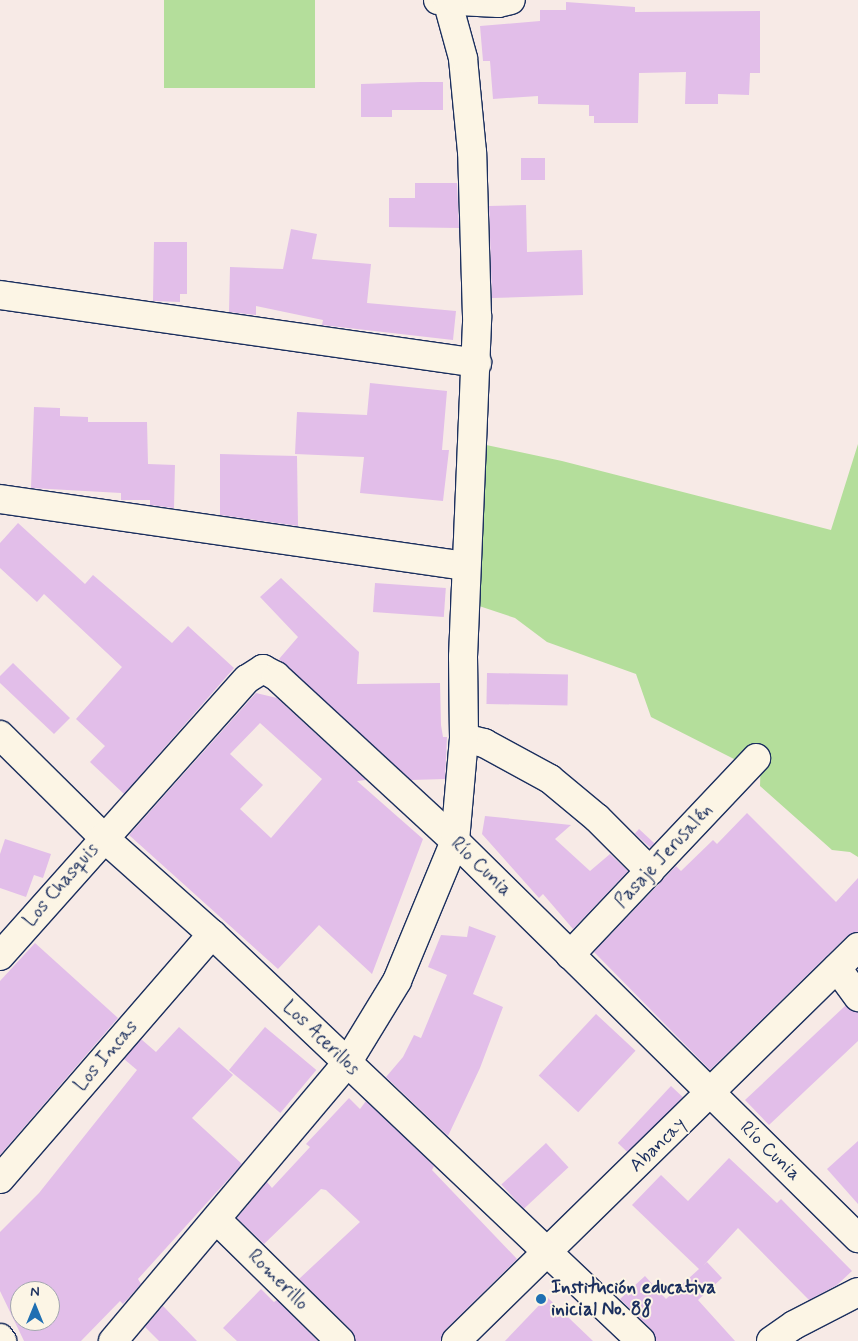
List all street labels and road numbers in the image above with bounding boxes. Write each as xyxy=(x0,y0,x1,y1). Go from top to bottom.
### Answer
street label: Pasaje Jerusalén xyxy=(610,799,718,913)
street label: Río Cunia xyxy=(445,832,517,902)
street label: Los Chasquis xyxy=(18,838,104,932)
street label: Los Acerillos xyxy=(277,995,365,1081)
street label: Los Incas xyxy=(72,1019,140,1093)
street label: Abancay xyxy=(625,1113,691,1177)
street label: Río Cunia xyxy=(734,1116,806,1186)
street label: Romerillo xyxy=(243,1245,313,1315)

